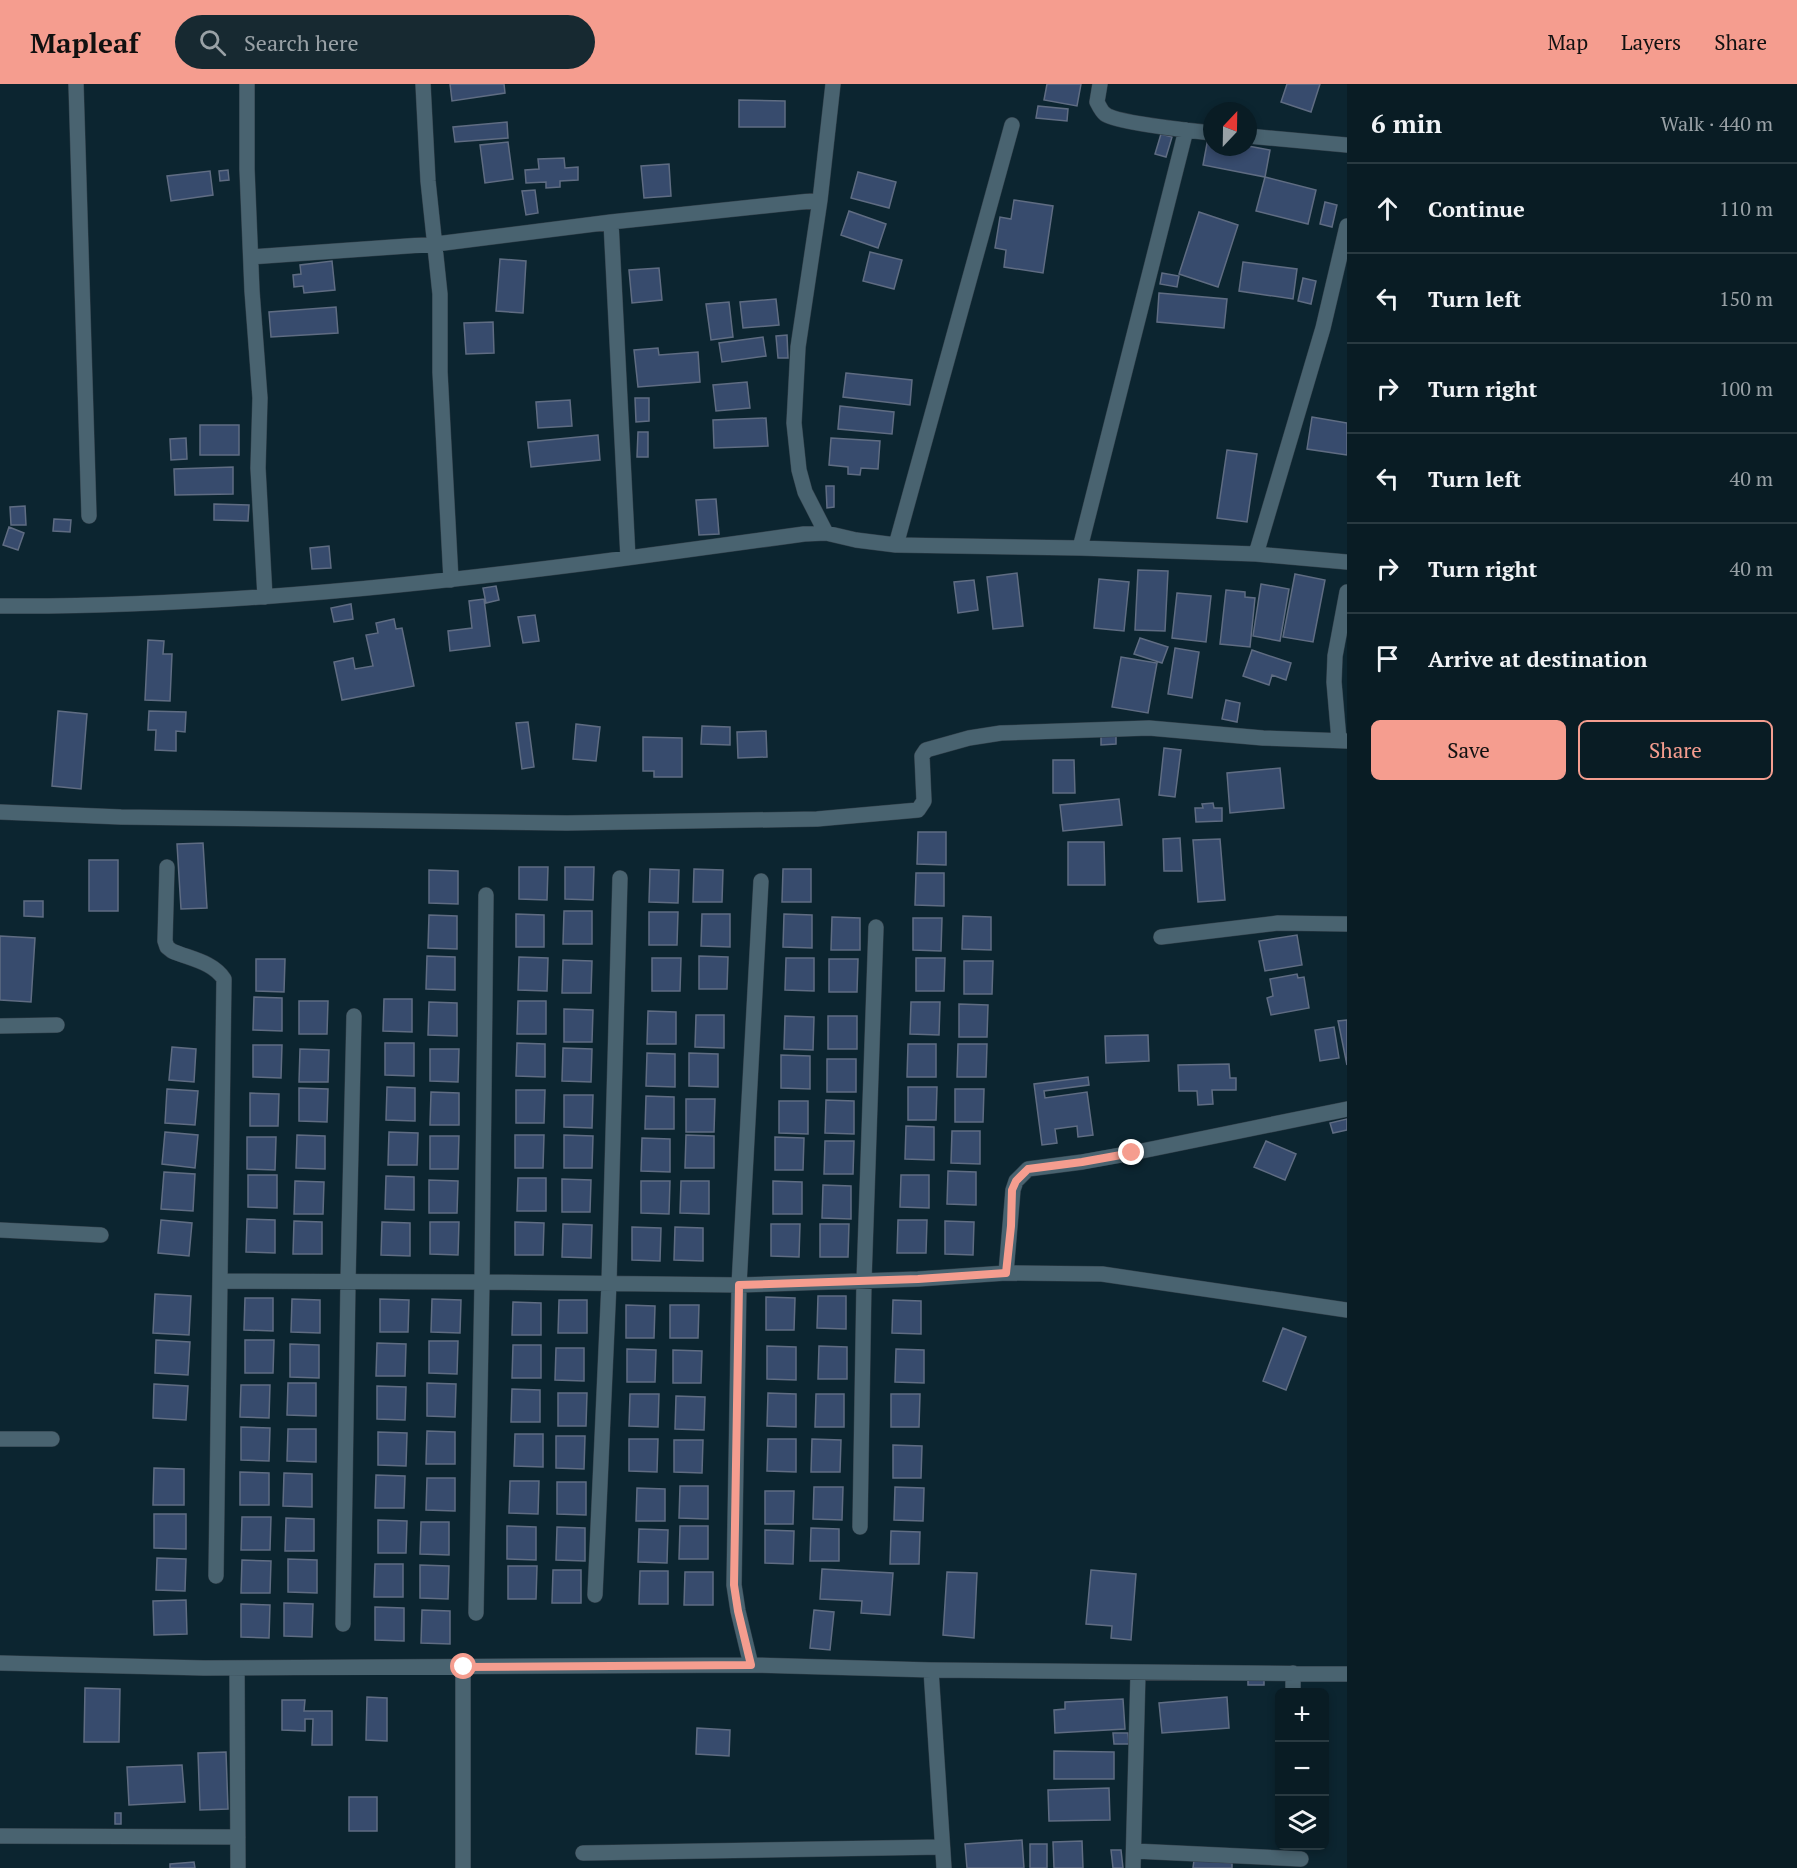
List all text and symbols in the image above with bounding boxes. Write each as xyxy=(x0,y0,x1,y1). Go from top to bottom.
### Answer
search box xyxy=(175,15,595,69)
text: Mapleaf xyxy=(30,24,139,61)
icon: search xyxy=(196,26,229,59)
text: Search here xyxy=(244,28,358,57)
text: Map xyxy=(1547,28,1588,56)
text: Layers xyxy=(1621,28,1681,56)
text: Share xyxy=(1714,28,1767,56)
north arrow xyxy=(1203,102,1257,156)
text: 6 min xyxy=(1371,106,1442,140)
text: Walk · 440 m xyxy=(1661,110,1773,137)
icon: ahead xyxy=(1371,192,1404,225)
text: Continue xyxy=(1428,194,1525,223)
text: 110 m xyxy=(1719,195,1773,222)
icon: left xyxy=(1371,282,1404,315)
text: Turn left xyxy=(1428,284,1521,313)
text: 150 m xyxy=(1719,285,1773,312)
icon: right xyxy=(1371,372,1404,405)
text: Turn right xyxy=(1428,374,1537,403)
text: 100 m xyxy=(1719,375,1773,402)
icon: left xyxy=(1371,462,1404,495)
text: Turn left xyxy=(1428,464,1521,493)
text: 40 m xyxy=(1730,465,1773,492)
icon: right xyxy=(1371,552,1404,585)
text: Turn right xyxy=(1428,554,1537,583)
text: 40 m xyxy=(1730,555,1773,582)
icon: arrive xyxy=(1371,642,1404,675)
text: Arrive at destination xyxy=(1428,644,1647,673)
button: Save xyxy=(1371,720,1566,780)
button: Share xyxy=(1578,720,1773,780)
route end xyxy=(1118,1139,1144,1165)
route start xyxy=(450,1653,476,1679)
map controls xyxy=(1275,1688,1329,1850)
button: + xyxy=(1275,1688,1329,1742)
button: − xyxy=(1275,1742,1329,1796)
button: layers xyxy=(1275,1796,1329,1850)

